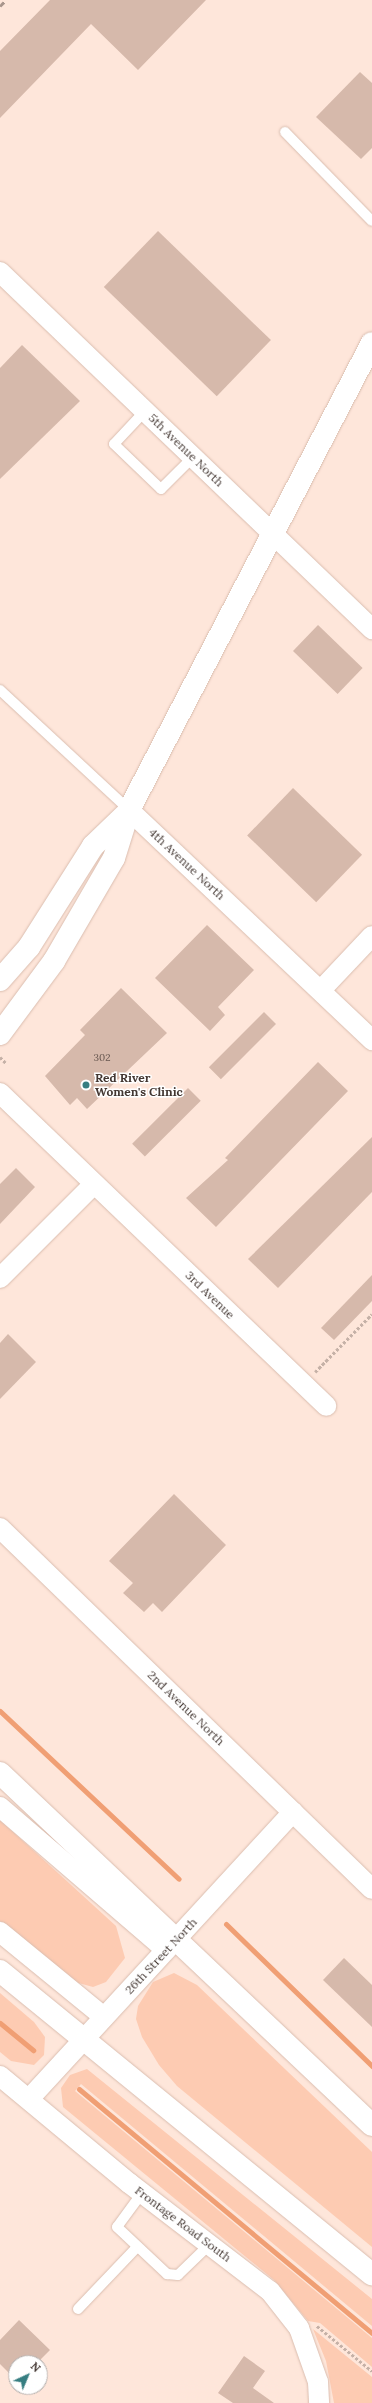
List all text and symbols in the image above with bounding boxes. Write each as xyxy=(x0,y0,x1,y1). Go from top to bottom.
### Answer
street label: 5th Avenue North xyxy=(146,411,226,489)
street label: 4th Avenue North xyxy=(146,825,228,903)
house number: 302 xyxy=(93,1052,111,1064)
place label: Red River Women's Clinic xyxy=(95,1071,183,1099)
marker: Red River Women's Clinic xyxy=(80,1079,92,1091)
street label: 3rd Avenue xyxy=(182,1268,238,1322)
street label: 2nd Avenue North xyxy=(145,1668,227,1748)
street label: 26th Street North xyxy=(122,1915,200,1997)
street label: Frontage Road South xyxy=(132,2183,234,2265)
north arrow xyxy=(8,2355,48,2395)
text: N xyxy=(28,2359,44,2375)

